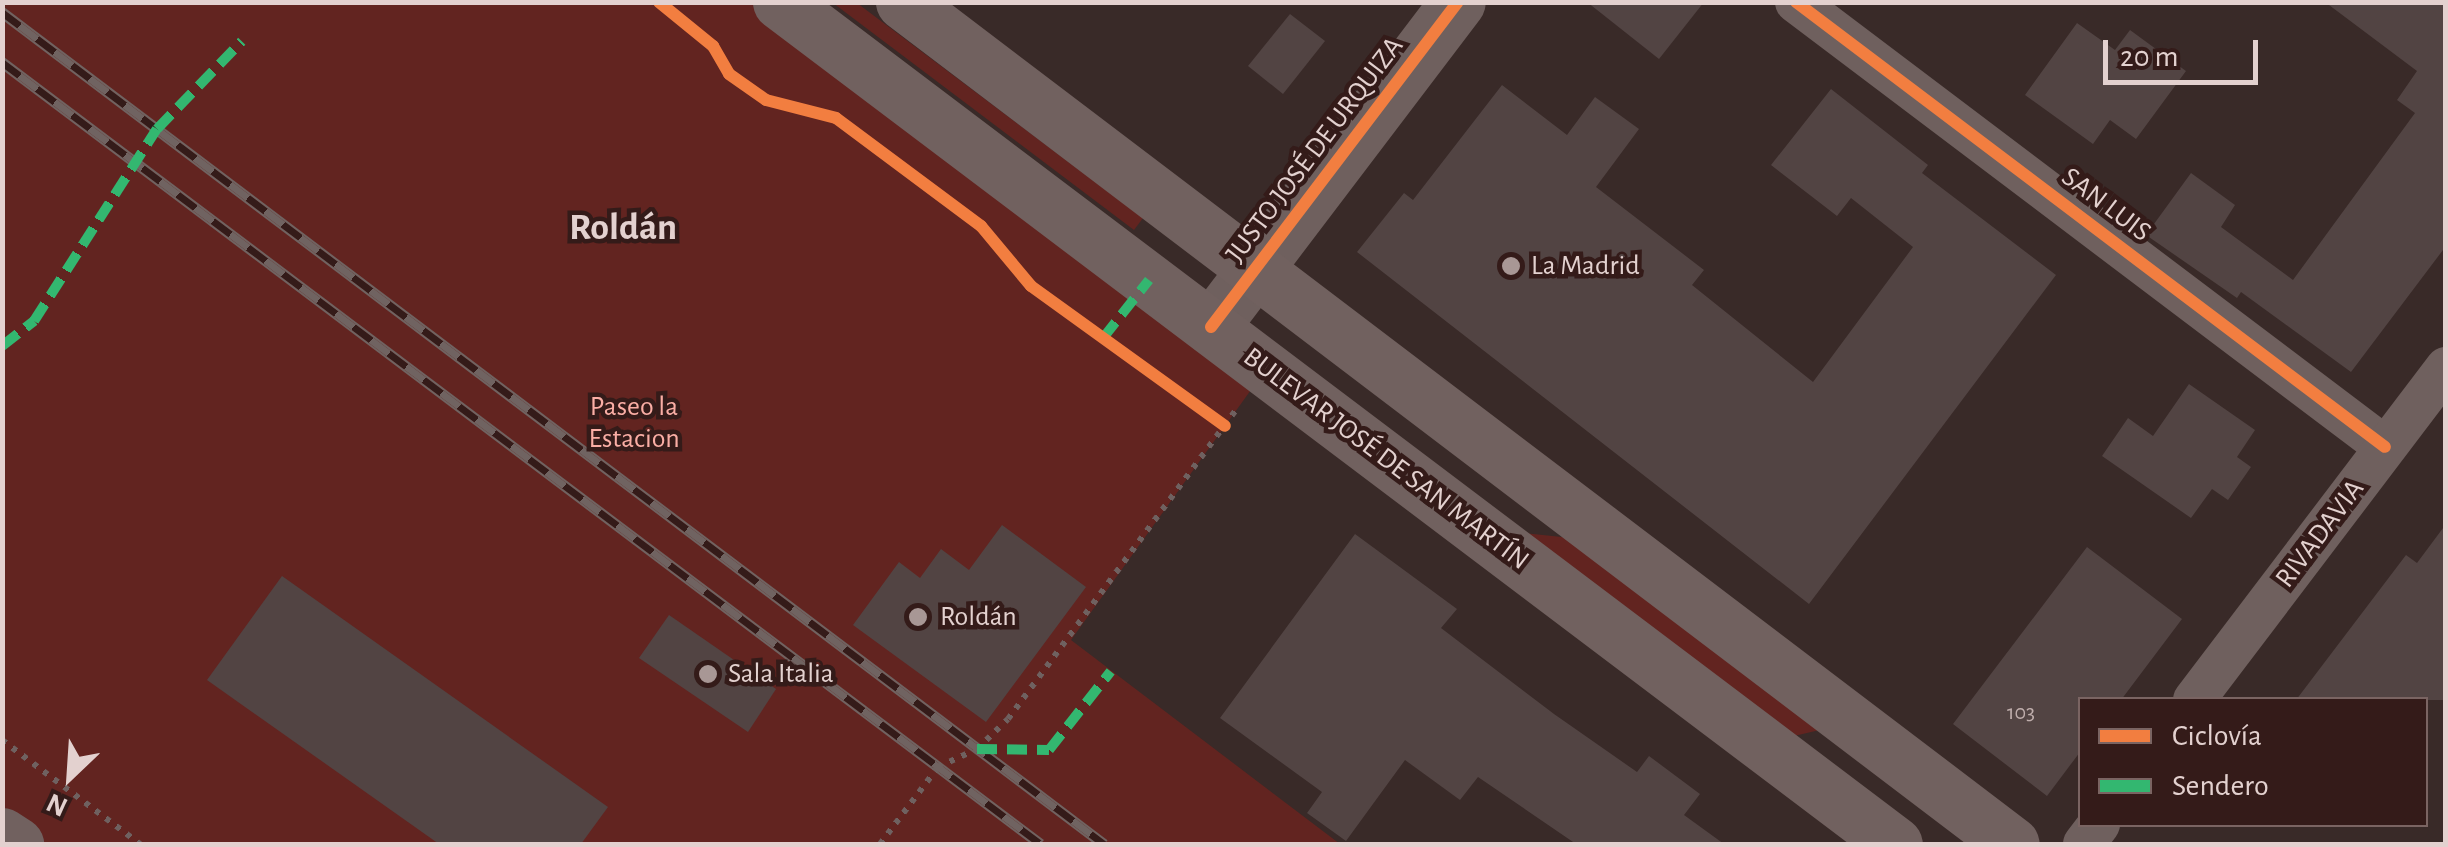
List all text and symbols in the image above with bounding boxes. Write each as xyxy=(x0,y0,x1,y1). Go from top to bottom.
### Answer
scale bar xyxy=(2108,20,2263,82)
street label: JUSTO JOSÉ DE URQUIZA xyxy=(1219,30,1411,270)
text: 20 m xyxy=(2120,42,2178,72)
street label: SAN LUIS xyxy=(2055,161,2157,249)
district label: Roldán xyxy=(569,206,677,252)
place label: La Madrid xyxy=(1531,249,1640,283)
marker: La Madrid xyxy=(1500,255,1522,277)
street label: BULEVAR JOSÉ DE SAN MARTÍN xyxy=(1237,341,1535,577)
park label: Paseo la Estacion xyxy=(588,390,680,456)
street label: RIVADAVIA xyxy=(2268,473,2372,595)
place label: Roldán xyxy=(940,600,1017,634)
marker: Roldán xyxy=(905,604,931,630)
place label: Sala Italia xyxy=(728,657,834,691)
marker: Sala Italia xyxy=(697,663,719,685)
legend xyxy=(2078,697,2428,827)
house number: 103 xyxy=(2007,700,2035,726)
text: Ciclovía xyxy=(2172,721,2262,751)
north arrow xyxy=(20,727,120,827)
text: Sendero xyxy=(2172,771,2269,801)
text: N xyxy=(43,787,72,821)

